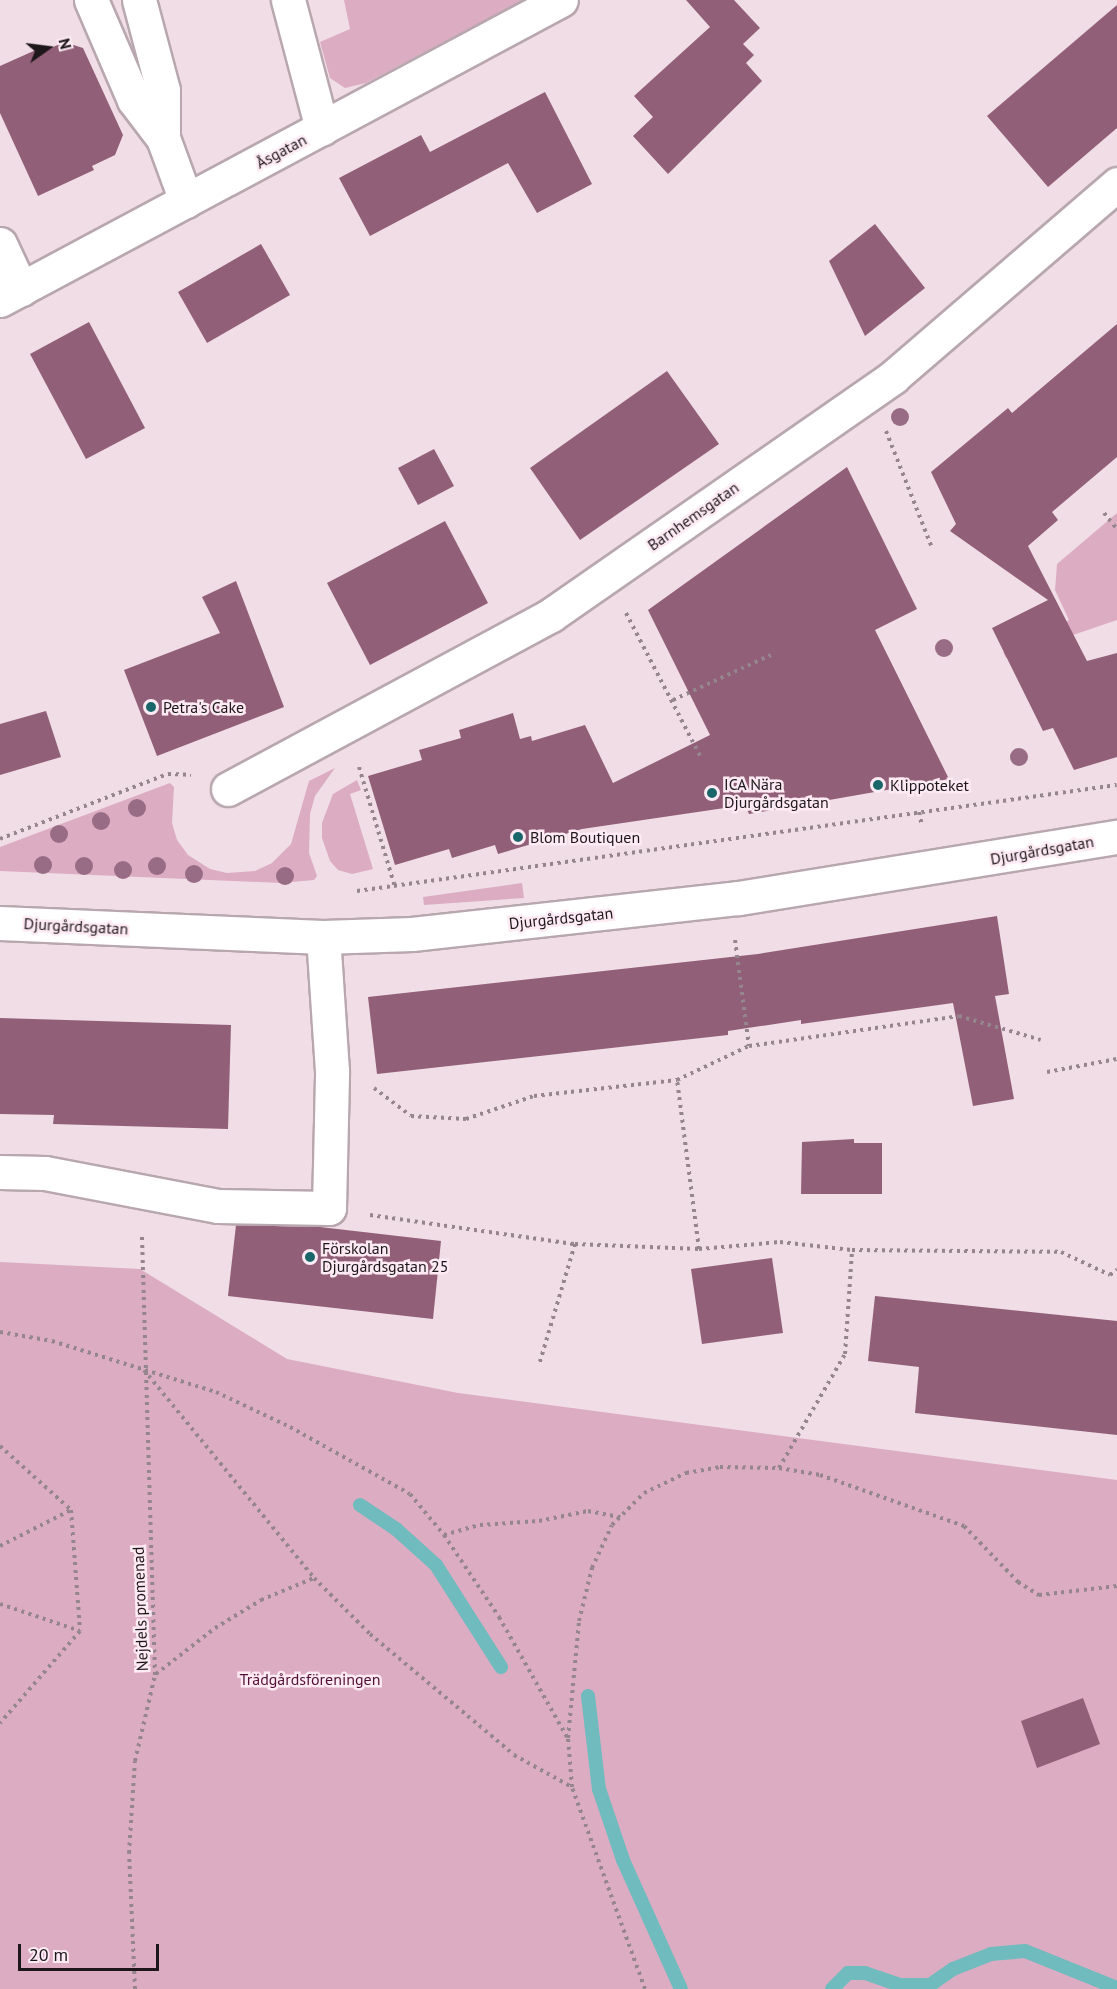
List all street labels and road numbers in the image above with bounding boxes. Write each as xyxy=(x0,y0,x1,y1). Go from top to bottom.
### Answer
street label: Åsgatan xyxy=(252,130,310,172)
street label: Barnhemsgatan xyxy=(644,478,742,554)
street label: Djurgårdsgatan xyxy=(989,831,1095,869)
street label: Djurgårdsgatan xyxy=(508,903,614,933)
street label: Djurgårdsgatan xyxy=(23,914,129,938)
street label: Nejdels promenad xyxy=(128,1546,152,1672)

